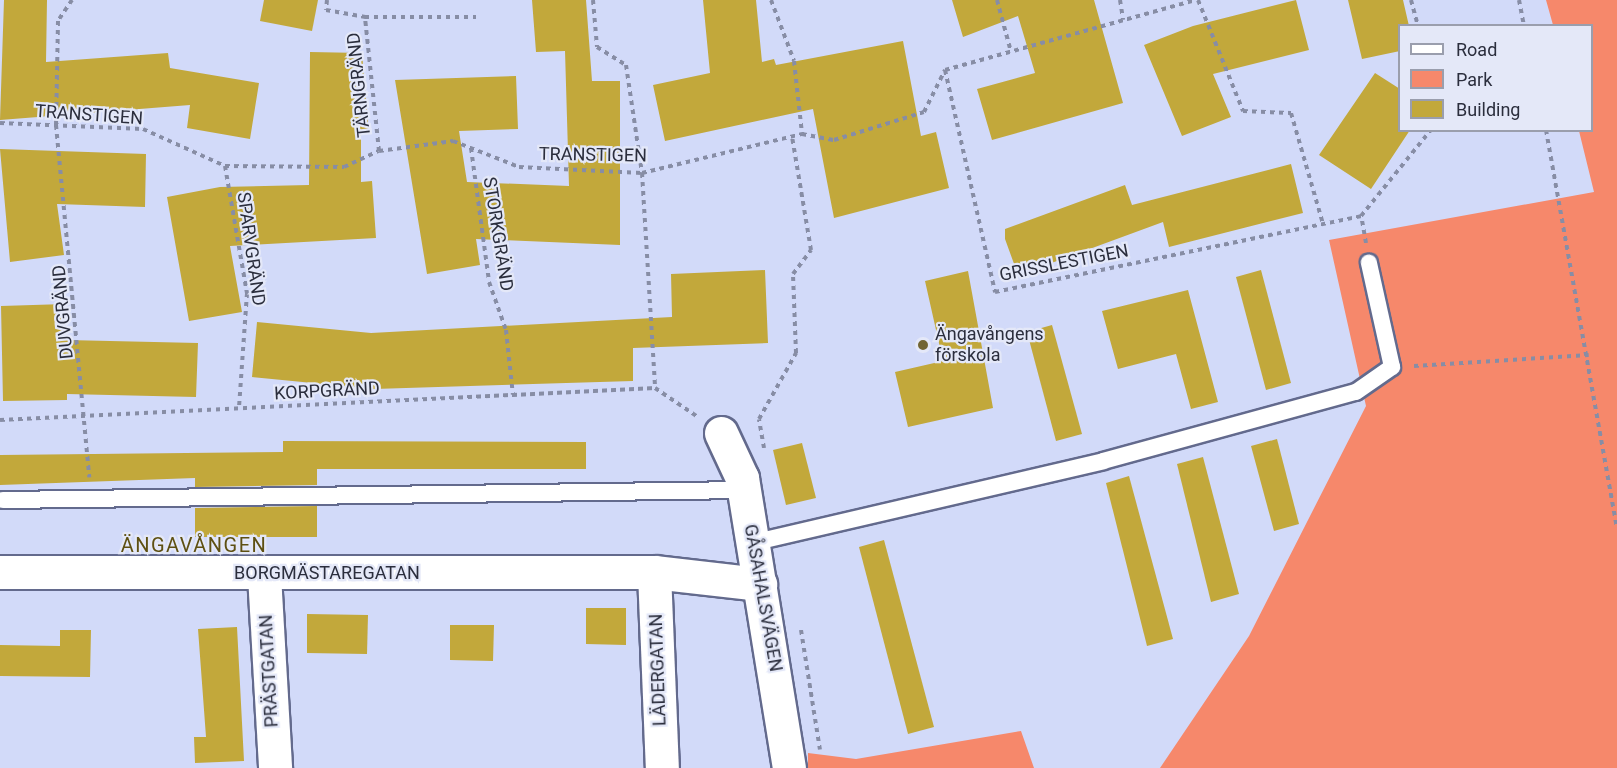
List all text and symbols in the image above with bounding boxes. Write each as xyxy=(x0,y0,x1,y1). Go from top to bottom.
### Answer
legend xyxy=(1398,24,1593,132)
street label: TÄRNGRÄND xyxy=(343,31,375,139)
text: Road xyxy=(1456,39,1497,60)
text: Park xyxy=(1456,69,1492,90)
text: Building xyxy=(1456,99,1520,120)
street label: TRANSTIGEN xyxy=(34,100,144,130)
street label: TRANSTIGEN xyxy=(539,143,647,167)
street label: STORKGRÄND xyxy=(478,175,518,293)
street label: SPARVGRÄND xyxy=(232,191,270,307)
street label: GRISSLESTIGEN xyxy=(998,240,1130,286)
street label: DUVGRÄND xyxy=(48,264,78,360)
place label: Ängavångens förskola xyxy=(935,324,1044,366)
marker: Ängavångens förskola xyxy=(916,338,930,352)
street label: KORPGRÄND xyxy=(274,377,380,405)
street label: GÅSAHALSVÄGEN xyxy=(739,523,787,673)
district label: ÄNGAVÅNGEN xyxy=(121,533,267,557)
street label: BORGMÄSTAREGATAN xyxy=(234,562,420,584)
street label: PRÄSTGATAN xyxy=(255,614,283,728)
street label: LÄDERGATAN xyxy=(645,614,671,726)

